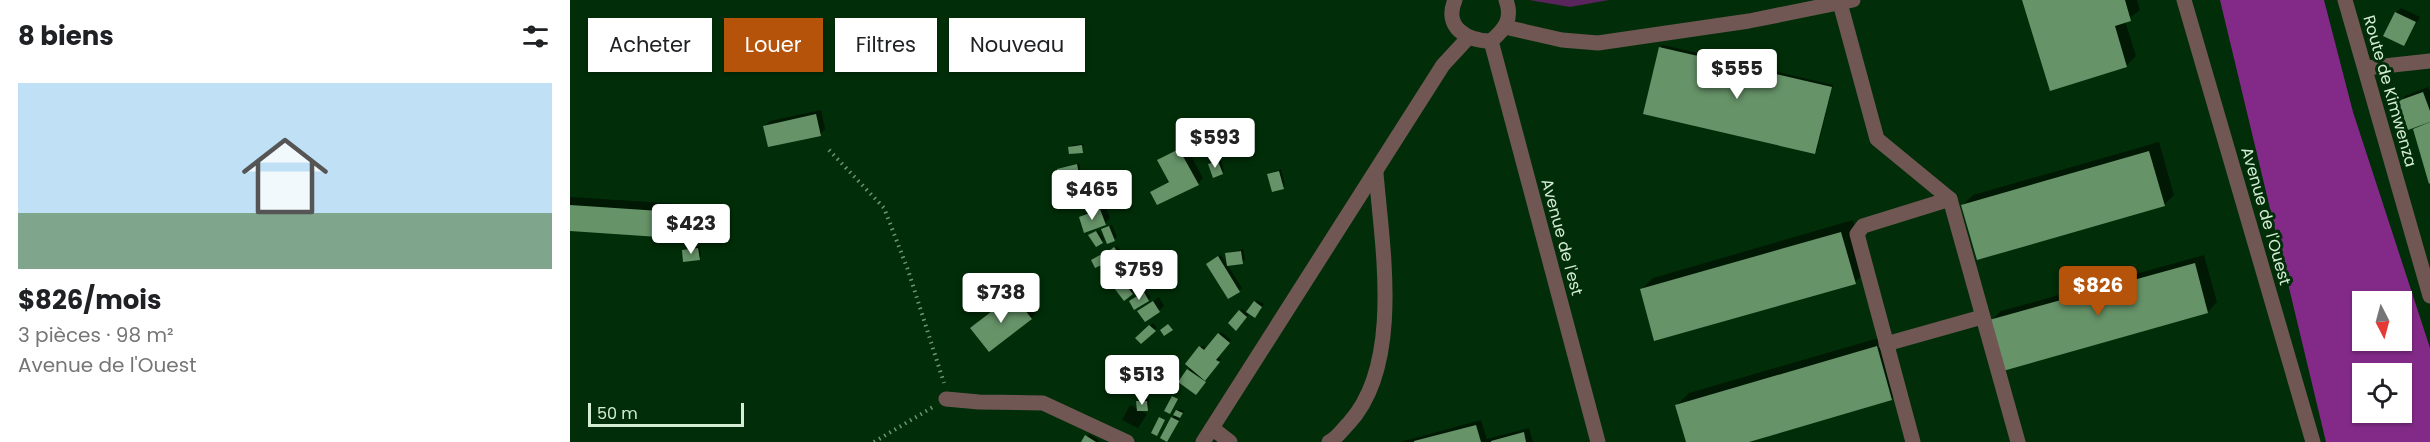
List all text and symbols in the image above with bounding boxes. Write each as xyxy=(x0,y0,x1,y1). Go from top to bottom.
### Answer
street label: Route de Kimwenza xyxy=(2357,13,2423,169)
text: 8 biens xyxy=(18,18,114,54)
chip: Acheter xyxy=(588,18,712,72)
chip: Louer xyxy=(724,18,823,72)
chip: Filtres xyxy=(835,18,937,72)
chip: Nouveau xyxy=(949,18,1085,72)
icon: filters xyxy=(519,20,552,53)
pin: $555 xyxy=(1701,49,1773,100)
text: $555 xyxy=(1711,54,1763,82)
pin: $593 xyxy=(1179,118,1251,169)
icon: home xyxy=(231,122,339,230)
text: $593 xyxy=(1190,123,1240,151)
street label: Avenue de l'Ouest xyxy=(2235,144,2297,288)
pin: $465 xyxy=(1056,170,1128,221)
text: $465 xyxy=(1066,175,1118,203)
street label: Avenue de l'est xyxy=(1535,176,1589,298)
pin: $423 xyxy=(655,204,727,255)
text: $423 xyxy=(666,209,716,237)
pin: $759 xyxy=(1103,250,1175,301)
text: $759 xyxy=(1114,255,1164,283)
pin: $826 xyxy=(2062,266,2134,317)
text: $826 xyxy=(2073,271,2123,299)
pin: $738 xyxy=(965,273,1037,324)
text: $738 xyxy=(977,278,1025,306)
text: $826/mois xyxy=(18,282,161,318)
north arrow xyxy=(2352,291,2412,351)
map controls xyxy=(2352,291,2412,423)
text: 3 pièces · 98 m² xyxy=(18,321,174,349)
text: Avenue de l'Ouest xyxy=(18,351,196,379)
pin: $513 xyxy=(1106,355,1178,406)
text: $513 xyxy=(1119,360,1165,388)
button: locate xyxy=(2352,363,2412,423)
scale bar xyxy=(588,400,744,428)
text: 50 m xyxy=(597,402,638,425)

